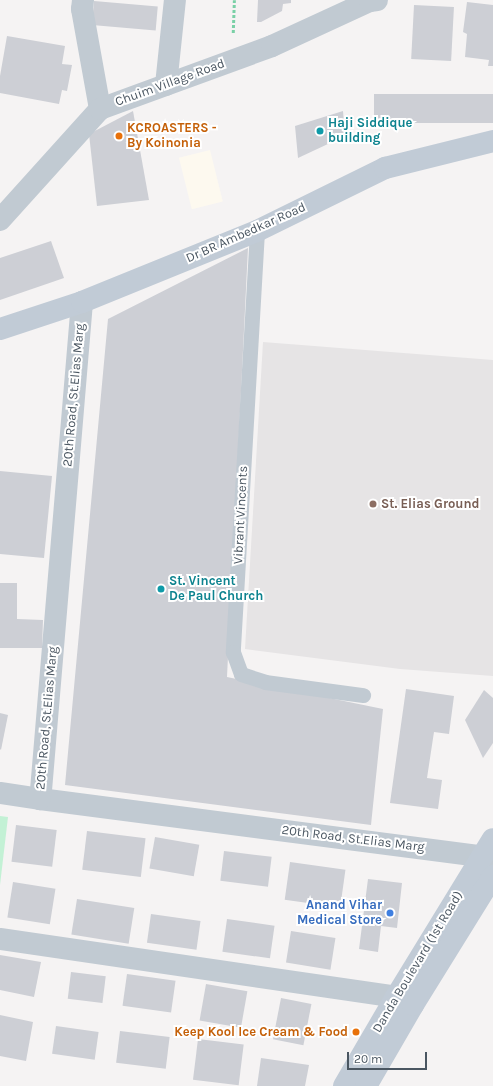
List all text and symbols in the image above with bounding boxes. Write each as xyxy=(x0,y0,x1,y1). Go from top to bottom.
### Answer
street label: Chuim Village Road xyxy=(113,56,227,110)
place label: Haji Siddique building xyxy=(328,116,412,147)
place label: KCROASTERS - By Koinonia xyxy=(127,121,217,152)
marker: Haji Siddique building xyxy=(315,126,325,136)
marker: KCROASTERS - By Koinonia xyxy=(114,131,124,141)
street label: Dr BR Ambedkar Road xyxy=(184,200,308,266)
street label: 20th Road, St.Elias Marg xyxy=(60,323,88,467)
street label: Vibrant Vincents xyxy=(231,465,251,565)
place label: St. Elias Ground xyxy=(381,496,480,512)
marker: St. Elias Ground xyxy=(368,499,378,509)
place label: St. Vincent De Paul Church xyxy=(169,574,263,605)
marker: St. Vincent De Paul Church xyxy=(156,584,166,594)
street label: 20th Road, St.Elias Marg xyxy=(33,646,61,790)
street label: 20th Road, St.Elias Marg xyxy=(281,822,425,856)
street label: Danda Boulevard (1st Road) xyxy=(370,888,466,1036)
place label: Anand Vihar Medical Store xyxy=(297,898,382,929)
marker: Anand Vihar Medical Store xyxy=(385,908,395,918)
place label: Keep Kool Ice Cream & Food xyxy=(174,1024,348,1040)
marker: Keep Kool Ice Cream & Food xyxy=(351,1027,361,1037)
scale bar xyxy=(349,1044,429,1070)
text: 20 m xyxy=(354,1052,382,1066)

